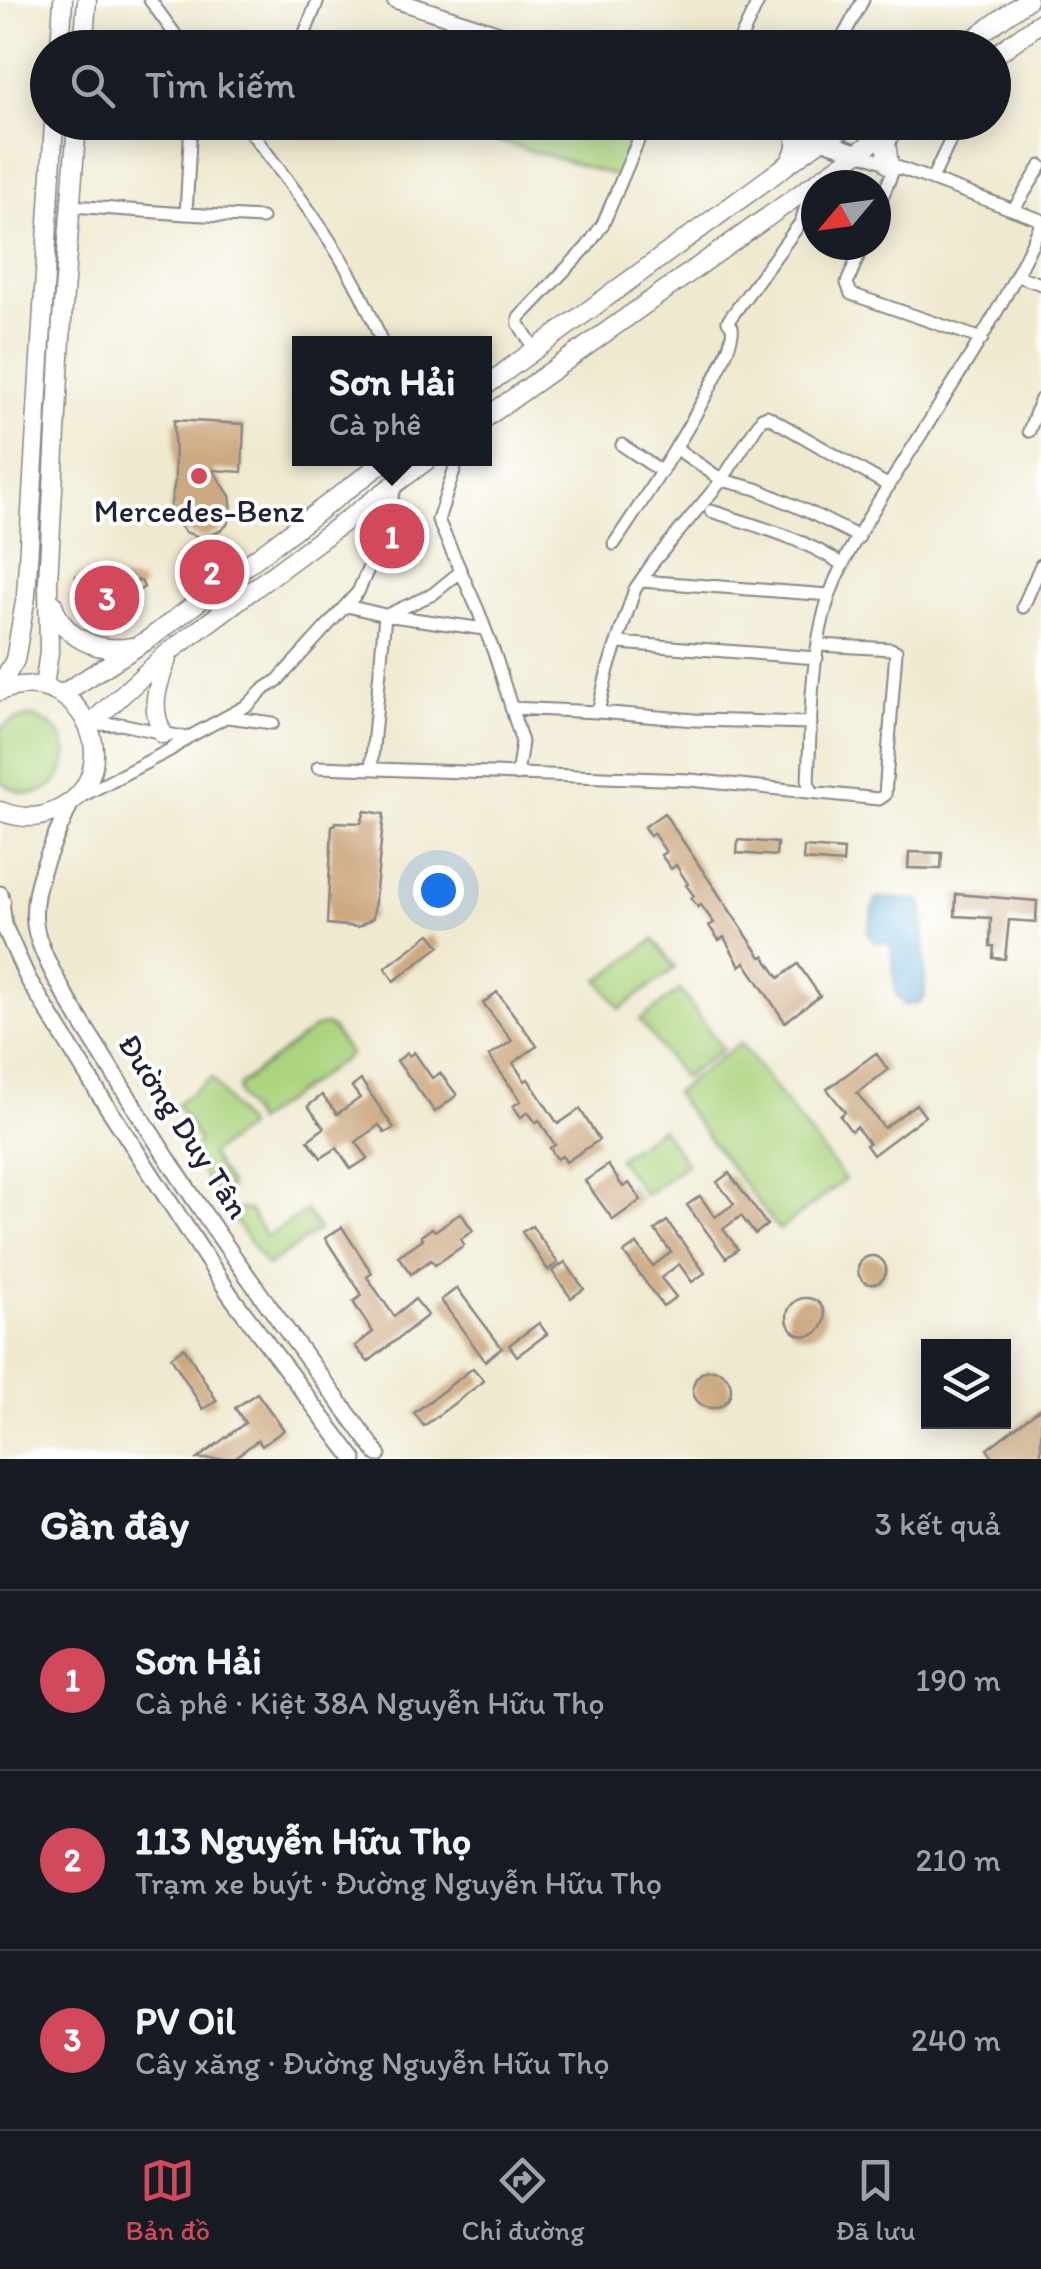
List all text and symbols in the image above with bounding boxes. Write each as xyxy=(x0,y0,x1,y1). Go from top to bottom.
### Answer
search box xyxy=(30,30,1011,140)
icon: search xyxy=(65,58,120,113)
text: Tìm kiếm xyxy=(145,62,296,108)
north arrow xyxy=(801,170,891,260)
popup xyxy=(292,336,492,466)
text: Sơn Hải xyxy=(329,359,455,405)
text: Cà phê xyxy=(329,405,422,443)
marker: Mercedes-Benz xyxy=(188,465,210,487)
place label: Mercedes-Benz xyxy=(94,492,304,530)
pin: 1 xyxy=(360,498,424,574)
pin: 2 xyxy=(180,534,244,610)
pin: 3 xyxy=(74,560,140,636)
your location xyxy=(413,865,464,916)
street label: Đường Duy Tân xyxy=(110,1027,258,1225)
map controls xyxy=(921,1339,1011,1429)
button: layers xyxy=(921,1339,1011,1429)
text: Gần đây xyxy=(40,1499,189,1550)
text: 3 kết quả xyxy=(875,1505,1001,1543)
text: Sơn Hải xyxy=(135,1638,262,1684)
text: 1 xyxy=(65,1661,80,1699)
text: 190 m xyxy=(916,1661,1001,1699)
text: Cà phê · Kiệt 38A Nguyễn Hữu Thọ xyxy=(135,1684,605,1722)
text: 113 Nguyễn Hữu Thọ xyxy=(135,1818,471,1864)
text: 2 xyxy=(64,1841,81,1879)
text: 210 m xyxy=(915,1841,1001,1879)
text: Trạm xe buýt · Đường Nguyễn Hữu Thọ xyxy=(135,1864,662,1902)
text: PV Oil xyxy=(135,1998,236,2044)
text: 3 xyxy=(64,2021,81,2059)
text: 240 m xyxy=(911,2021,1001,2059)
text: Cây xăng · Đường Nguyễn Hữu Thọ xyxy=(135,2044,610,2082)
tab: Bản đồ xyxy=(126,2153,210,2247)
tab: Chỉ đường xyxy=(461,2153,584,2247)
tab: Đã lưu xyxy=(836,2153,915,2247)

